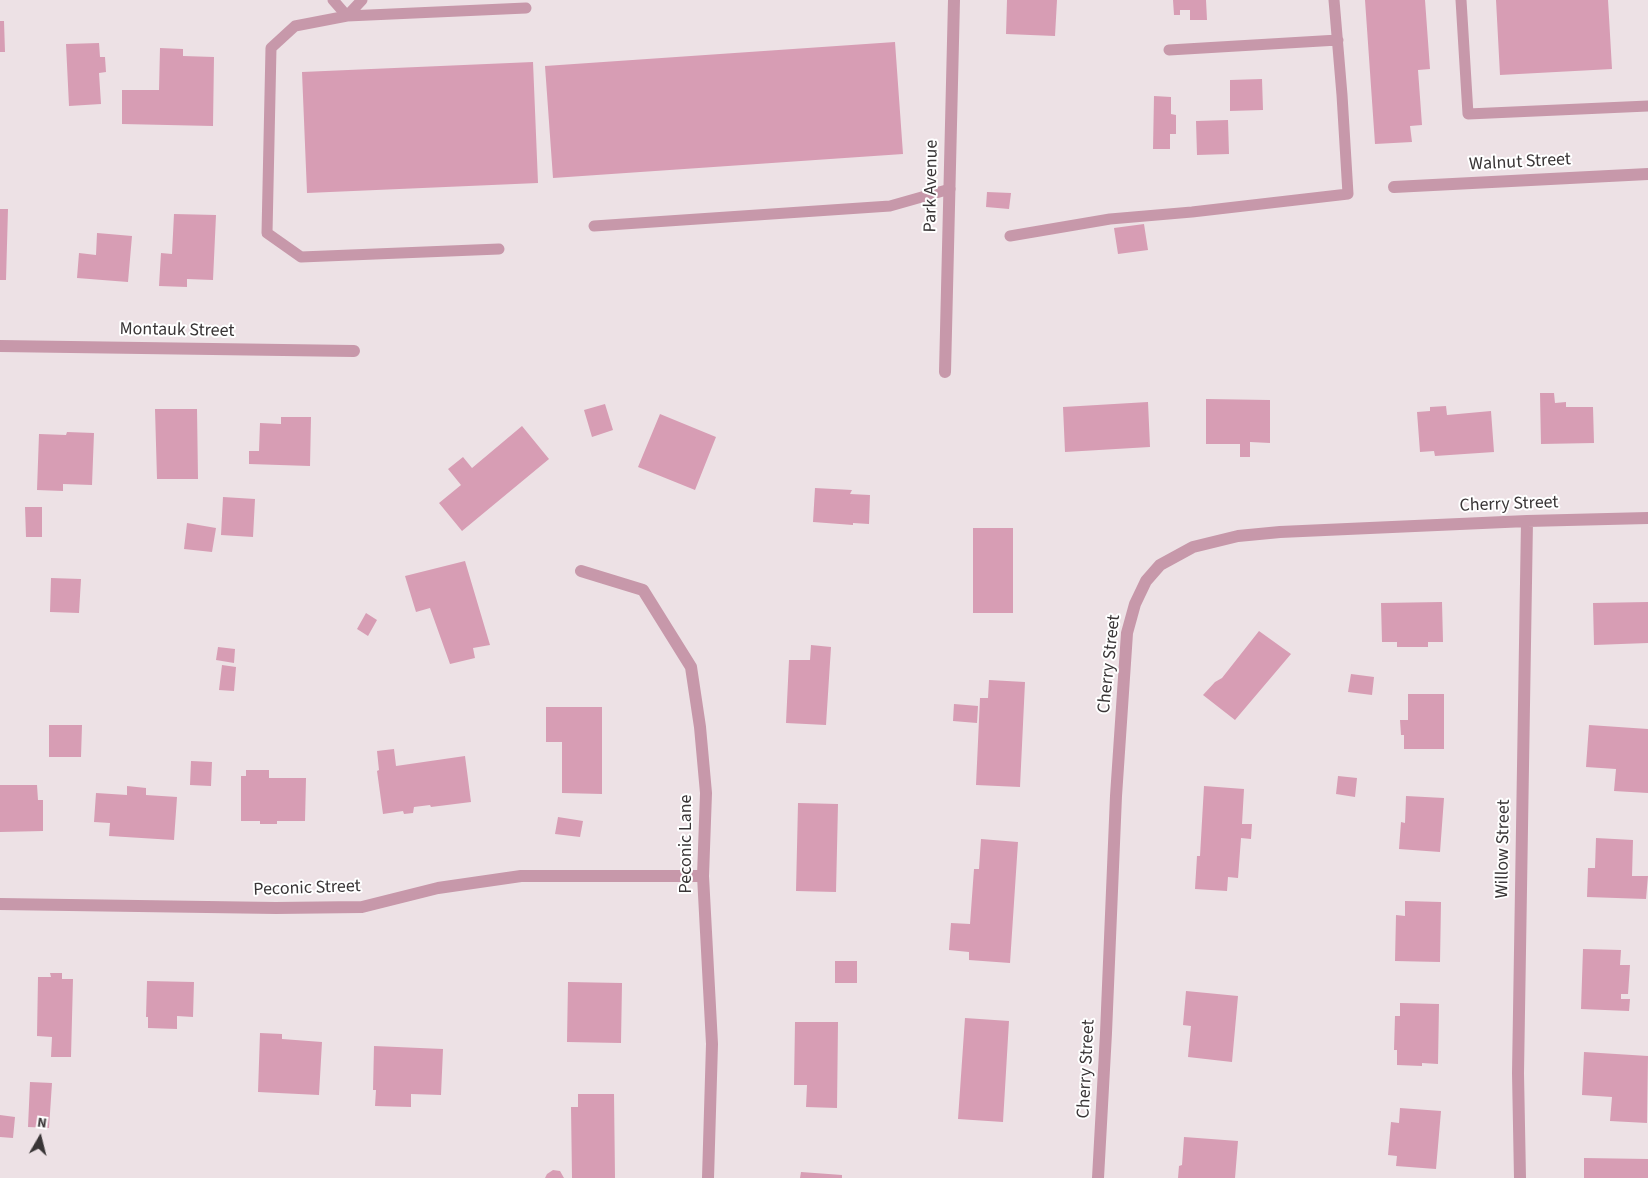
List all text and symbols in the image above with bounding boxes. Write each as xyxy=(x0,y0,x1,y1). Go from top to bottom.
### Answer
street label: Park Avenue xyxy=(920,139,944,233)
street label: Walnut Street xyxy=(1469,150,1571,176)
street label: Montauk Street xyxy=(119,319,235,343)
street label: Cherry Street xyxy=(1459,492,1559,518)
street label: Cherry Street xyxy=(1094,614,1126,714)
street label: Peconic Lane xyxy=(676,795,698,893)
street label: Willow Street xyxy=(1492,799,1516,899)
street label: Peconic Street xyxy=(253,876,361,902)
street label: Cherry Street xyxy=(1074,1019,1100,1119)
north arrow xyxy=(15,1113,65,1163)
text: N xyxy=(36,1113,48,1134)

